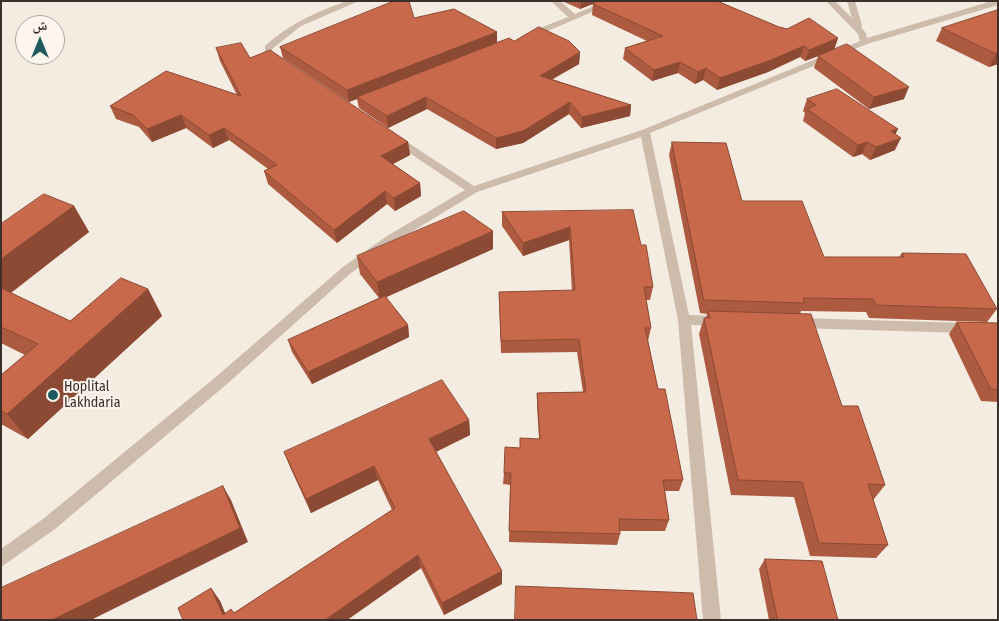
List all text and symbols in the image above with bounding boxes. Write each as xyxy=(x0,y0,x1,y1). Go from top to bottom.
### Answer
north arrow xyxy=(15,15,65,65)
text: ش xyxy=(33,17,47,34)
place label: Hoplital Lakhdaria xyxy=(64,379,121,412)
marker: Hoplital Lakhdaria xyxy=(46,388,60,402)

